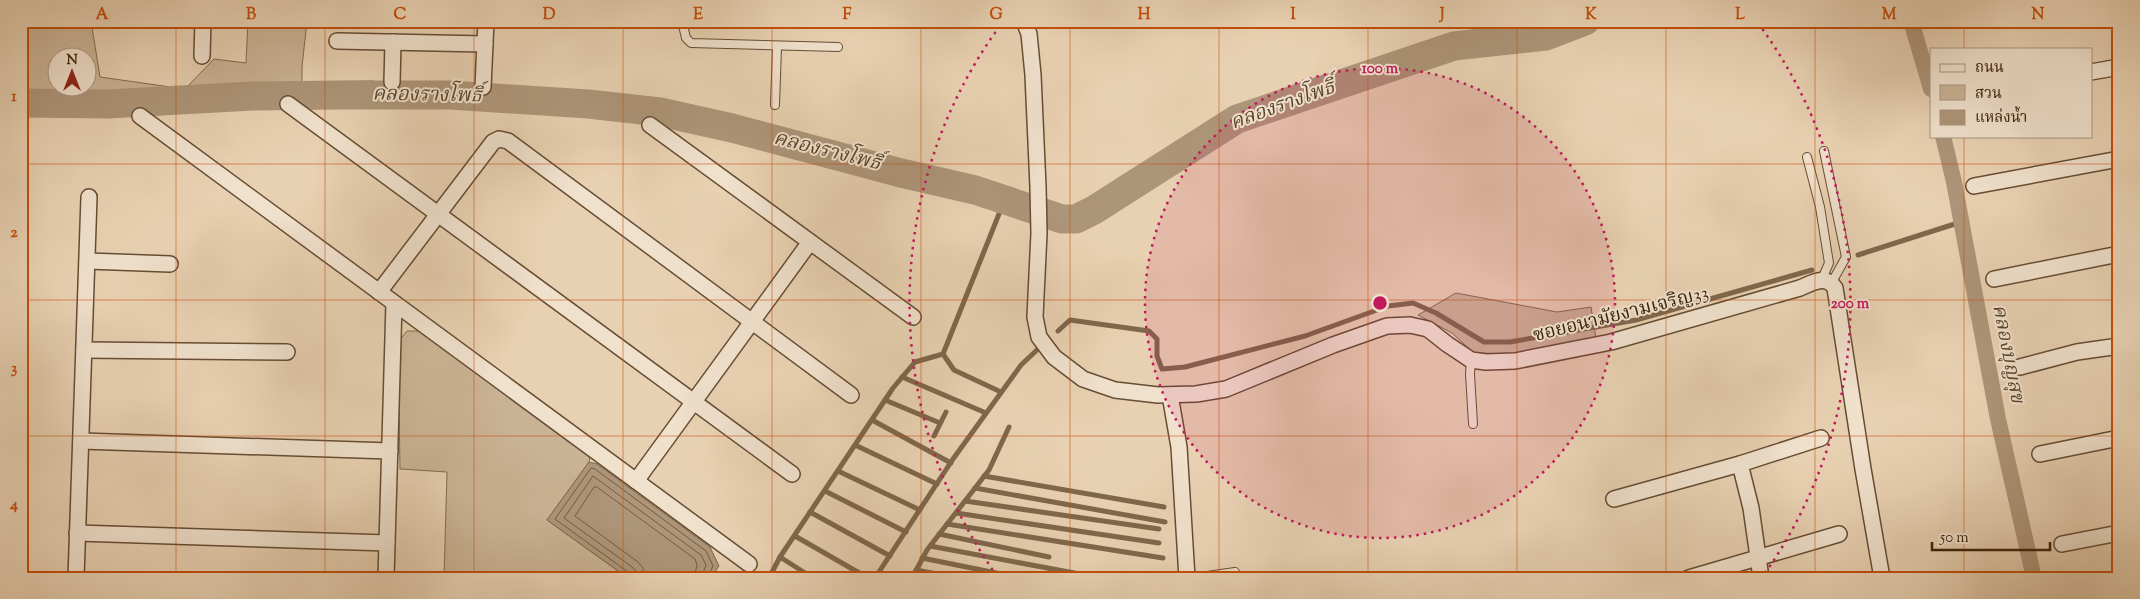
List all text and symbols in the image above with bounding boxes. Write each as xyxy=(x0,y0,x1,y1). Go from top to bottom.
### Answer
text: A xyxy=(96,4,109,27)
text: B xyxy=(246,4,256,27)
text: C xyxy=(394,4,407,27)
text: D xyxy=(543,4,556,27)
text: E xyxy=(693,4,703,27)
text: F xyxy=(843,4,852,27)
text: G xyxy=(989,4,1003,27)
text: H xyxy=(1138,4,1151,27)
text: I xyxy=(1290,4,1296,27)
text: J xyxy=(1438,4,1445,27)
text: K xyxy=(1585,4,1597,27)
text: L xyxy=(1735,4,1745,27)
text: M xyxy=(1882,4,1897,27)
text: N xyxy=(2032,4,2045,27)
north arrow xyxy=(48,48,98,98)
legend xyxy=(1930,48,2092,138)
text: N xyxy=(66,51,78,71)
text: ถนน xyxy=(1975,58,2004,79)
text: 100 m xyxy=(1362,59,1399,80)
water label: คลองรางโพธิ์ xyxy=(1226,69,1346,138)
water label: คลองรางโพธิ์ xyxy=(372,78,489,112)
text: สวน xyxy=(1975,84,2002,105)
text: 1 xyxy=(11,86,17,109)
text: แหล่งน้ำ xyxy=(1975,106,2027,129)
water label: คลองรางโพธิ์ xyxy=(770,122,891,181)
text: 2 xyxy=(10,222,18,245)
street label: ซอยอนามัยงามเจริญ33 xyxy=(1530,280,1712,350)
centre of rings xyxy=(1371,294,1389,312)
text: 200 m xyxy=(1831,294,1870,315)
water label: คลองบุญสุข xyxy=(1983,302,2031,407)
text: 3 xyxy=(11,358,18,381)
text: 4 xyxy=(9,494,18,517)
scale bar xyxy=(1932,519,2050,551)
text: 50 m xyxy=(1939,528,1969,549)

